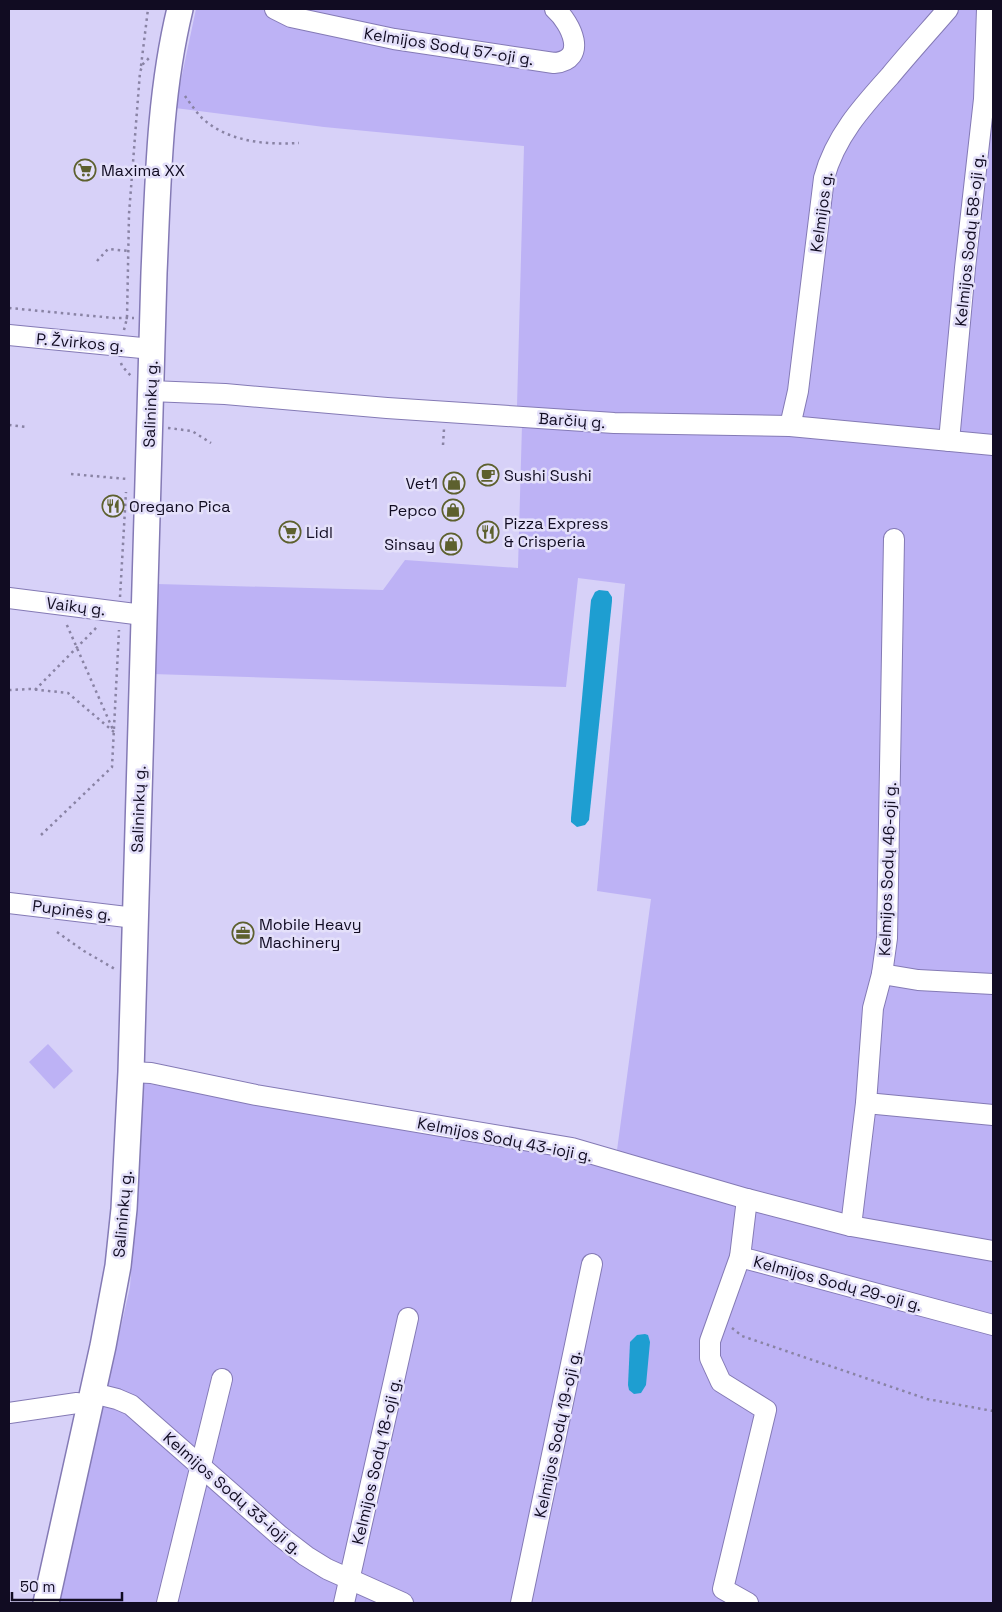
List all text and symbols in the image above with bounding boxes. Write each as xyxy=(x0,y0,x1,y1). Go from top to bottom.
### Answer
street label: Kelmijos Sodų 57-oji g. xyxy=(362,23,535,70)
street label: Kelmijos Sodų 58-oji g. xyxy=(950,153,989,328)
supermarket icon: Maxima XX xyxy=(73,158,97,182)
place label: Maxima XX xyxy=(101,160,185,181)
street label: Kelmijos g. xyxy=(805,170,838,254)
street label: P. Žvirkos g. xyxy=(35,328,125,357)
street label: Salininkų g. xyxy=(138,360,163,448)
street label: Barčių g. xyxy=(538,408,606,433)
cafe icon: Sushi Sushi xyxy=(476,463,500,487)
place label: Sushi Sushi xyxy=(504,465,592,486)
shop icon: Vet1 xyxy=(442,471,466,495)
place label: Vet1 xyxy=(405,473,438,494)
restaurant icon: Oregano Pica xyxy=(101,494,125,518)
place label: Oregano Pica xyxy=(129,496,231,517)
shop icon: Pepco xyxy=(441,498,465,522)
place label: Pepco xyxy=(388,500,437,521)
place label: Pizza Express & Crisperia xyxy=(504,513,608,552)
supermarket icon: Lidl xyxy=(278,520,302,544)
restaurant icon: Pizza Express & Crisperia xyxy=(476,520,500,544)
place label: Lidl xyxy=(306,522,333,543)
shop icon: Sinsay xyxy=(439,532,463,556)
place label: Sinsay xyxy=(384,534,435,555)
street label: Vaikų g. xyxy=(45,592,107,621)
street label: Salininkų g. xyxy=(126,765,151,853)
street label: Kelmijos Sodų 46-oji g. xyxy=(874,782,901,956)
street label: Pupinės g. xyxy=(31,895,113,926)
place label: Mobile Heavy Machinery xyxy=(259,914,362,953)
office icon: Mobile Heavy Machinery xyxy=(231,921,255,945)
street label: Kelmijos Sodų 43-ioji g. xyxy=(416,1112,594,1167)
street label: Salininkų g. xyxy=(108,1170,137,1258)
street label: Kelmijos Sodų 29-oji g. xyxy=(751,1251,924,1316)
street label: Kelmijos Sodų 19-oji g. xyxy=(529,1348,586,1520)
street label: Kelmijos Sodų 18-oji g. xyxy=(347,1375,406,1547)
street label: Kelmijos Sodų 33-ioji g. xyxy=(159,1427,307,1560)
scale bar xyxy=(12,1570,122,1602)
text: 50 m xyxy=(20,1577,55,1596)

